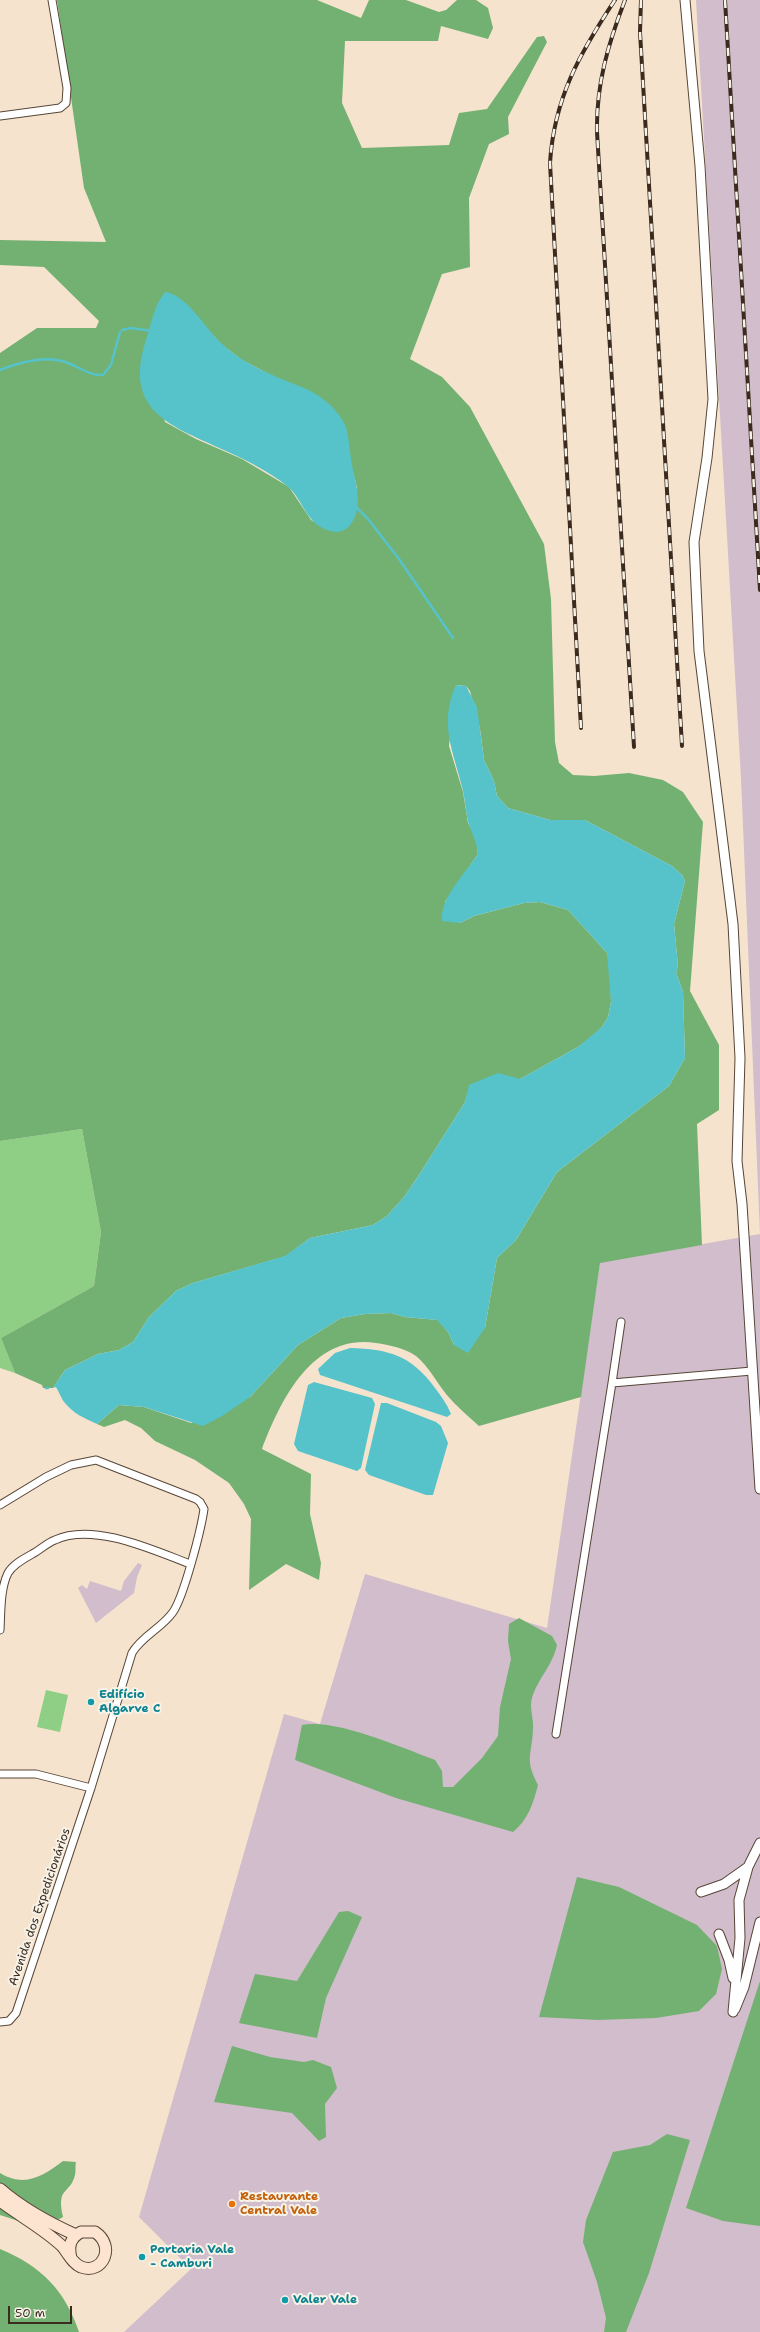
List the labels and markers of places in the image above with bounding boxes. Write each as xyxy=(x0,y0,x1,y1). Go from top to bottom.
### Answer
place label: Edifício Algarve C xyxy=(99,1688,160,1716)
marker: Edifício Algarve C xyxy=(86,1697,96,1707)
place label: Restaurante Central Vale xyxy=(240,2190,318,2218)
marker: Restaurante Central Vale xyxy=(227,2199,237,2209)
place label: Portaria Vale - Camburi xyxy=(150,2243,234,2271)
marker: Portaria Vale - Camburi xyxy=(137,2252,147,2262)
place label: Valer Vale xyxy=(293,2293,357,2307)
marker: Valer Vale xyxy=(280,2295,290,2305)

